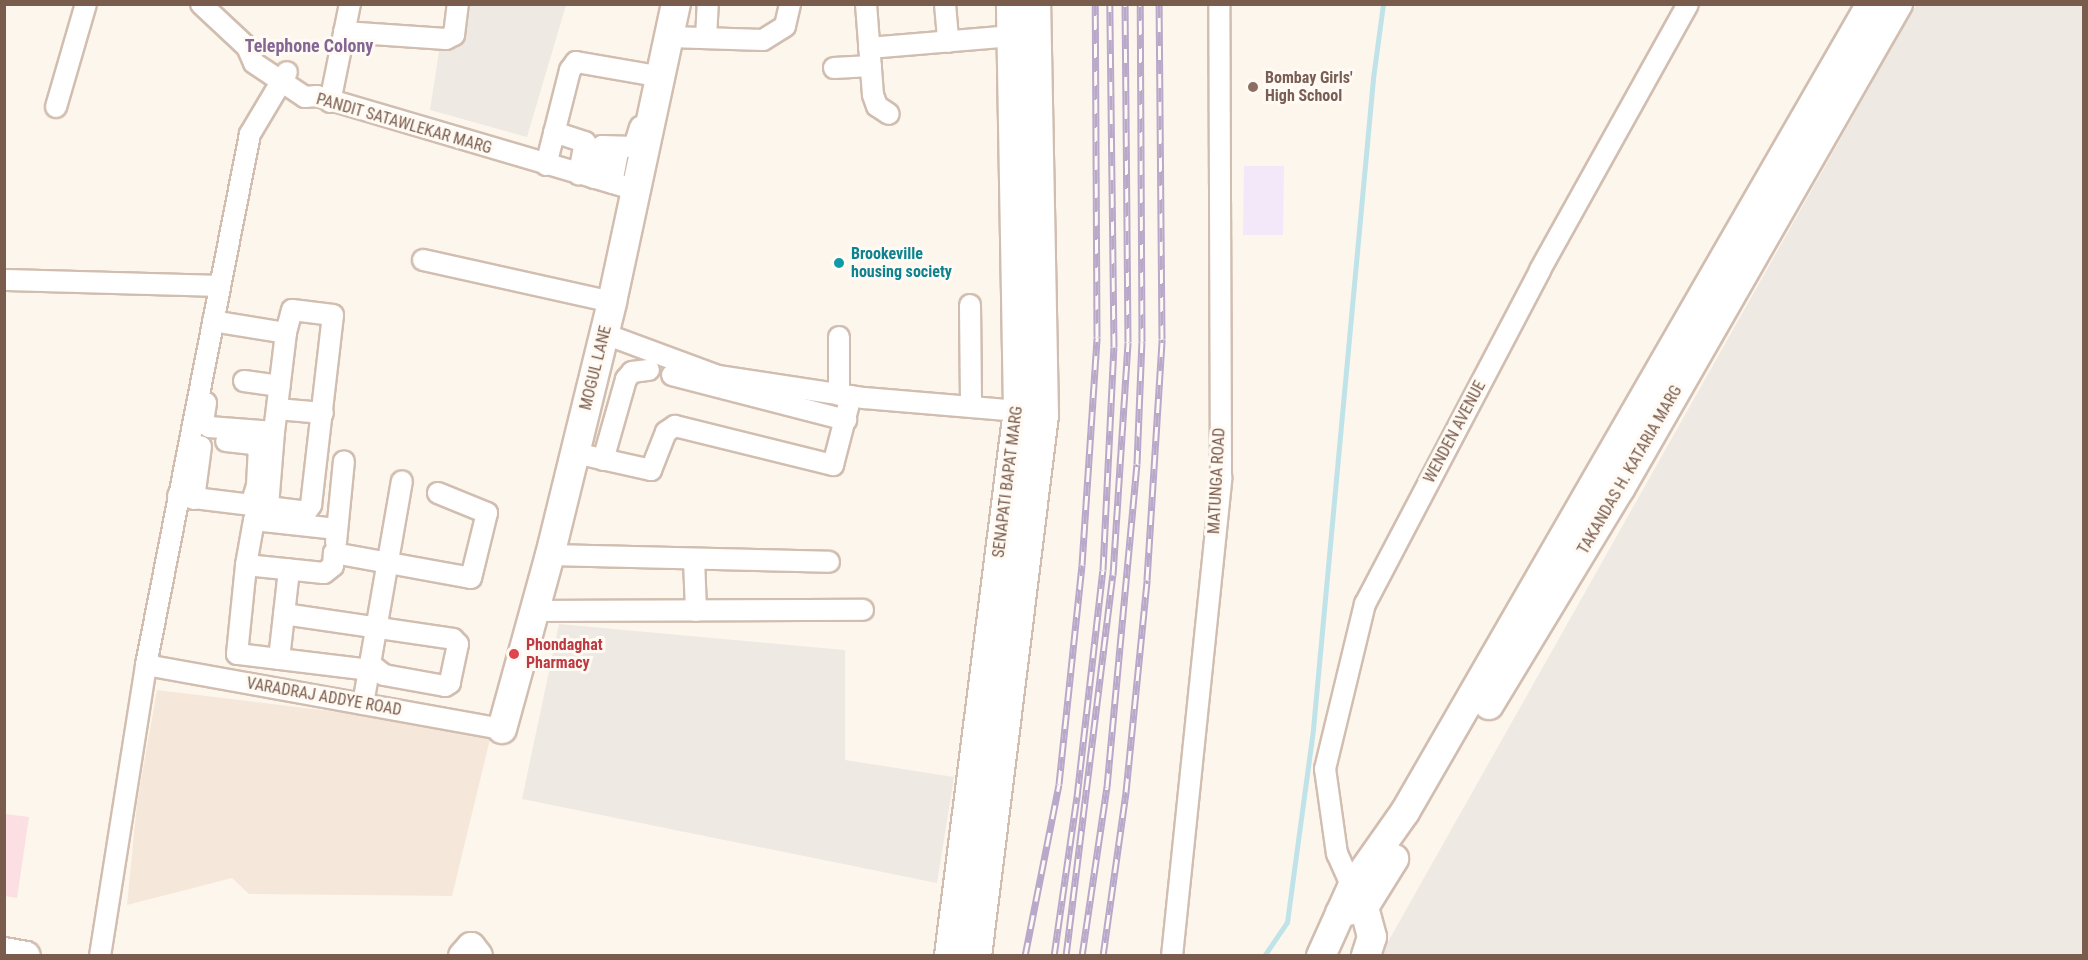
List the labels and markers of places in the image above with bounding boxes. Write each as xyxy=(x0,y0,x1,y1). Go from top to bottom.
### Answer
place label: Bombay Girls' High School xyxy=(1265,68,1353,106)
marker: Bombay Girls' High School xyxy=(1246,80,1260,94)
place label: Brookeville housing society xyxy=(851,244,952,282)
marker: Brookeville housing society xyxy=(832,256,846,270)
place label: Phondaghat Pharmacy xyxy=(526,635,603,673)
marker: Phondaghat Pharmacy xyxy=(507,647,521,661)

